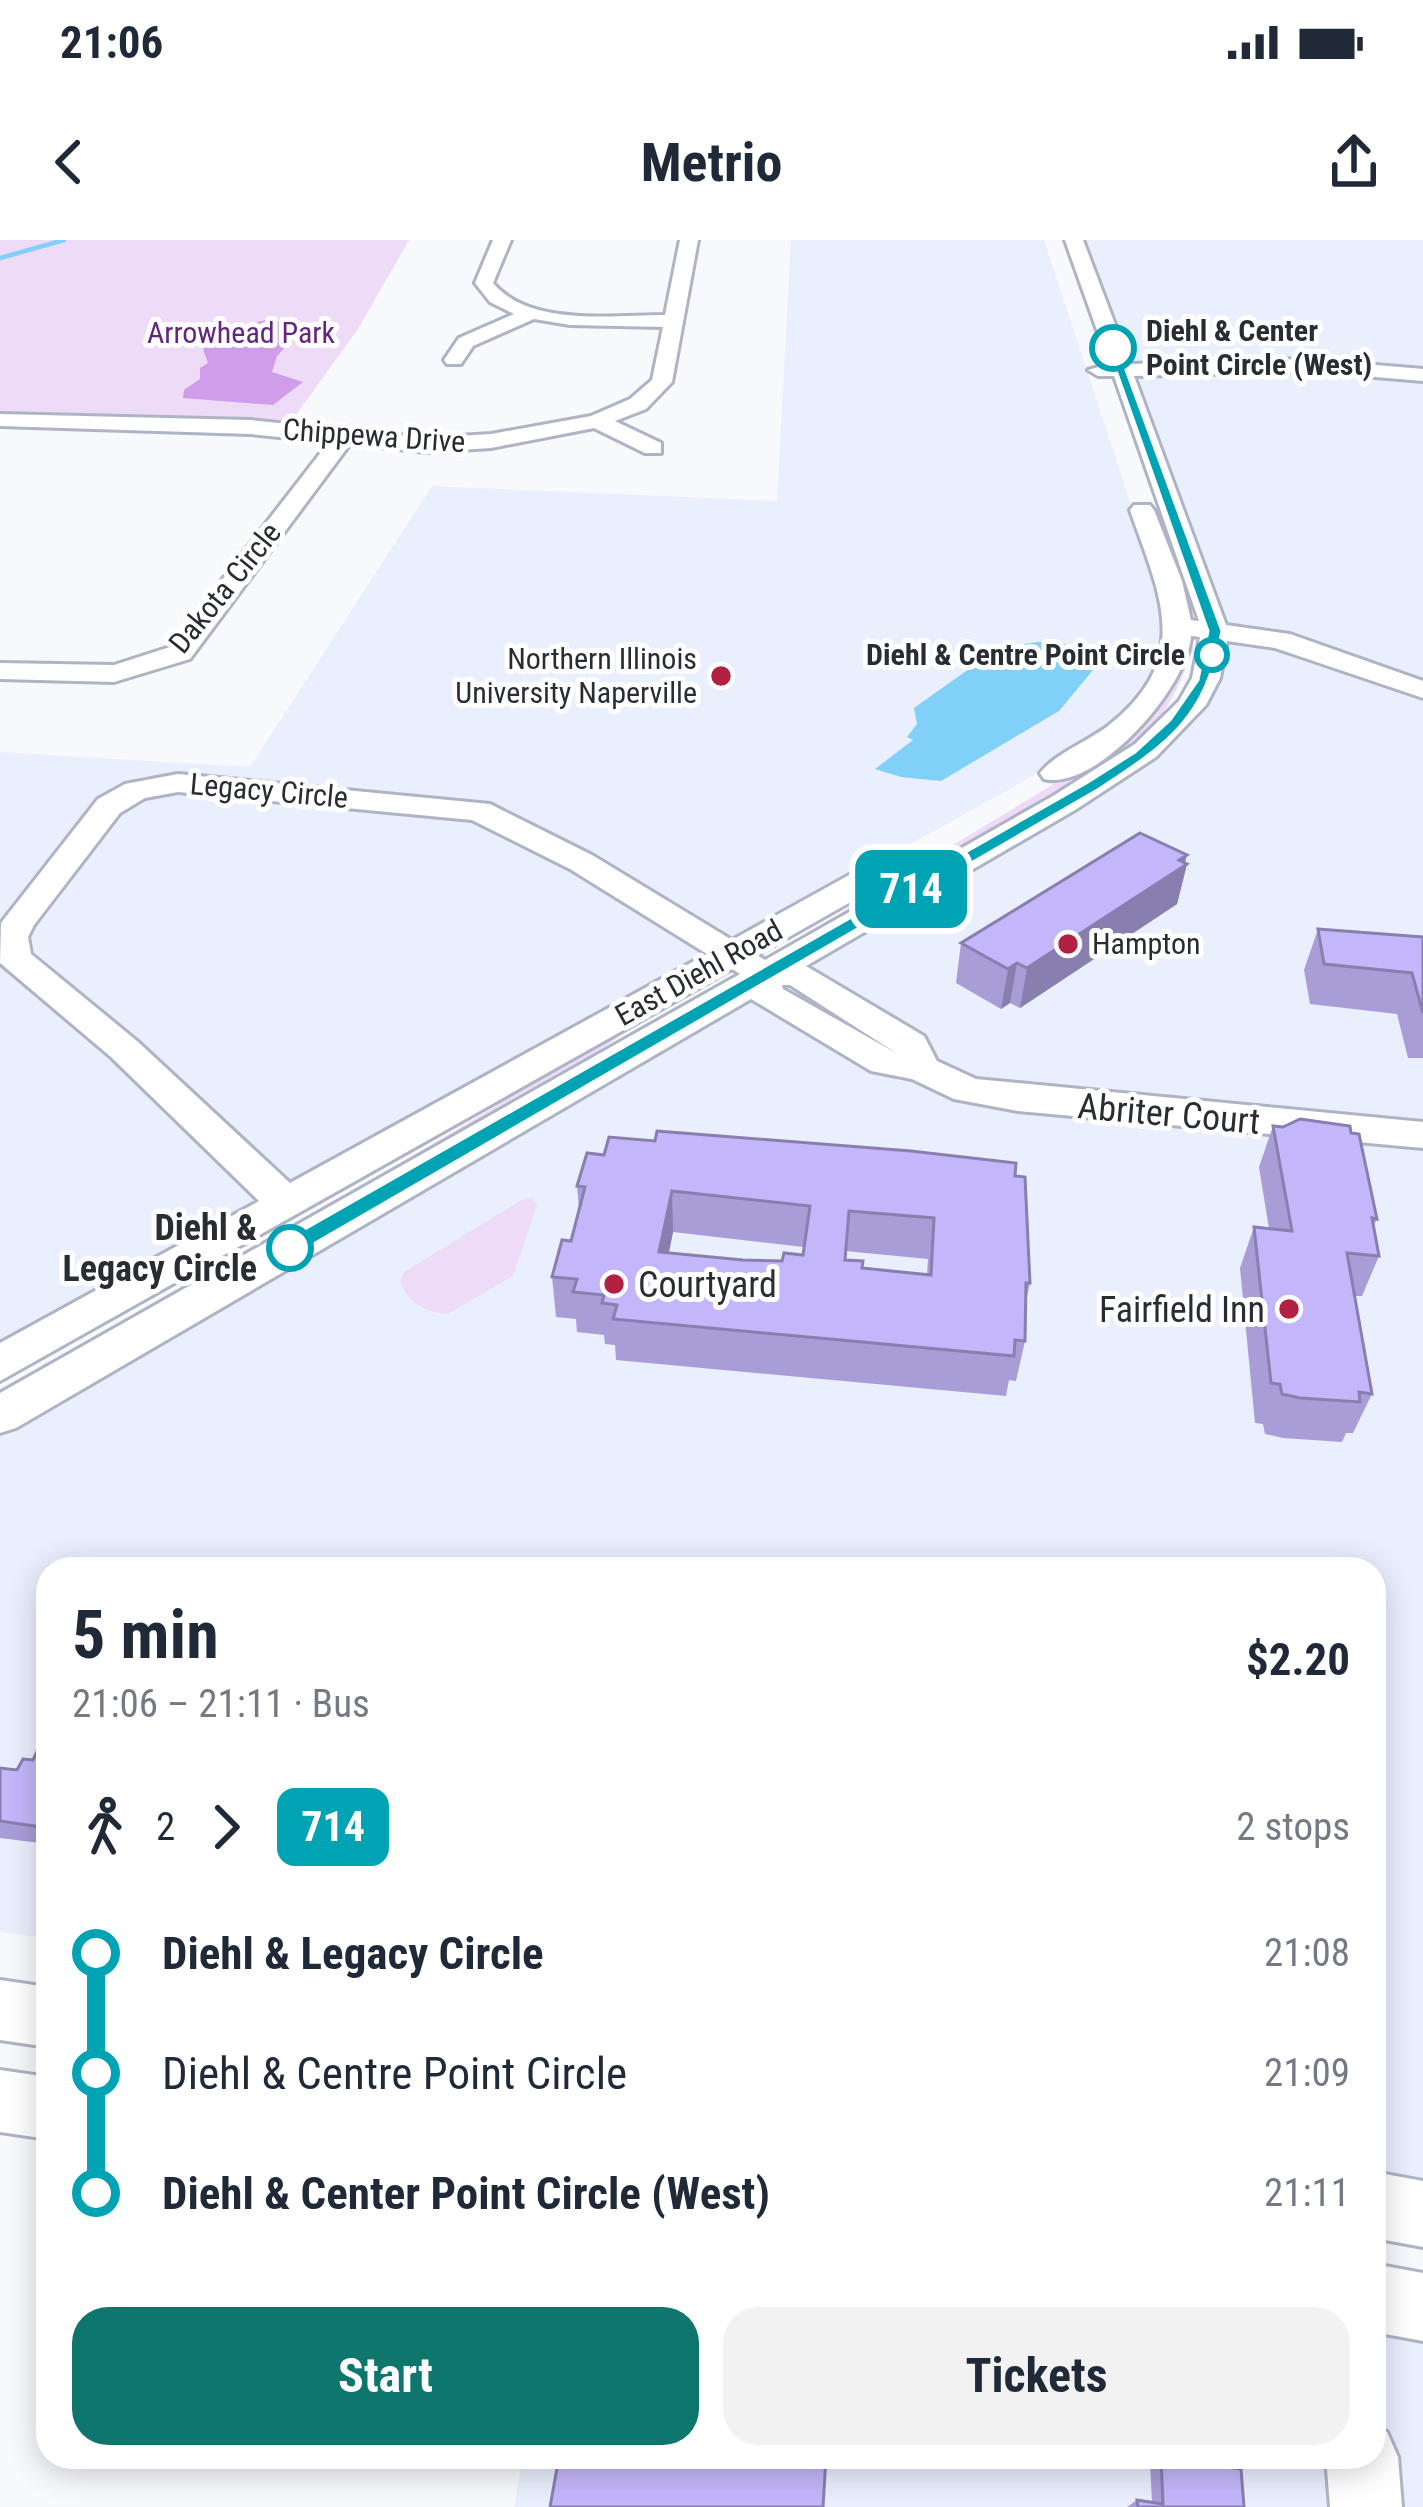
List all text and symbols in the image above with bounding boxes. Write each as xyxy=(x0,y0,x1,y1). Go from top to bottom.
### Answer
text: 21:06 xyxy=(60,16,163,69)
icon: back xyxy=(36,129,102,195)
icon: share xyxy=(1321,129,1387,195)
text: Metrio xyxy=(641,131,782,194)
place label: Diehl & Center Point Circle (West) xyxy=(1146,313,1372,382)
park label: Arrowhead Park xyxy=(147,315,335,350)
marker: Diehl & Center Point Circle (West) xyxy=(1091,326,1135,370)
street label: Chippewa Drive xyxy=(282,412,466,459)
street label: Dakota Circle xyxy=(161,515,288,660)
place label: Diehl & Centre Point Circle xyxy=(866,637,1185,672)
marker: Diehl & Centre Point Circle xyxy=(1196,639,1228,671)
place label: Northern Illinois University Naperville xyxy=(455,641,697,710)
marker: Northern Illinois University Naperville xyxy=(708,663,734,689)
street label: Legacy Circle xyxy=(189,766,349,815)
line badge: 714 xyxy=(842,850,980,928)
text: 714 xyxy=(879,864,943,913)
street label: East Diehl Road xyxy=(609,912,788,1033)
place label: Hampton xyxy=(1092,926,1201,961)
marker: Hampton xyxy=(1055,931,1081,957)
street label: Abriter Court xyxy=(1076,1085,1262,1143)
place label: Diehl & Legacy Circle xyxy=(63,1207,257,1290)
marker: Diehl & Legacy Circle xyxy=(268,1226,312,1270)
place label: Courtyard xyxy=(638,1264,777,1306)
marker: Courtyard xyxy=(601,1271,627,1297)
place label: Fairfield Inn xyxy=(1099,1289,1265,1331)
marker: Fairfield Inn xyxy=(1276,1296,1302,1322)
text: 5 min xyxy=(72,1597,219,1674)
text: $2.20 xyxy=(1246,1633,1350,1686)
text: 21:06 – 21:11 · Bus xyxy=(72,1681,370,1727)
icon: walk xyxy=(72,1794,138,1860)
icon: forward xyxy=(193,1794,259,1860)
text: 714 xyxy=(301,1802,365,1851)
text: 2 xyxy=(156,1804,175,1850)
text: 2 stops xyxy=(1236,1804,1350,1850)
text: Diehl & Legacy Circle xyxy=(162,1927,544,1980)
text: 21:08 xyxy=(1264,1930,1350,1976)
text: Diehl & Centre Point Circle xyxy=(162,2047,627,2100)
text: 21:09 xyxy=(1264,2050,1350,2096)
text: Diehl & Center Point Circle (West) xyxy=(162,2167,770,2220)
text: 21:11 xyxy=(1264,2170,1350,2216)
button: Start xyxy=(72,2307,699,2445)
button: Tickets xyxy=(723,2307,1350,2445)

